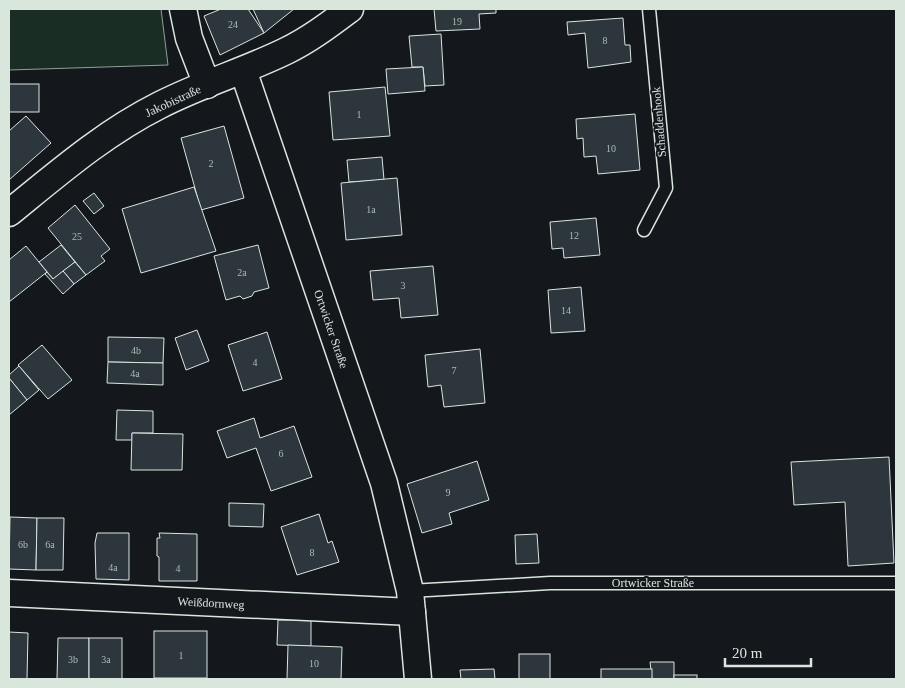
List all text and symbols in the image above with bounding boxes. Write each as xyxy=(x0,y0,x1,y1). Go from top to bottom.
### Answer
house number: 19 xyxy=(452,16,462,27)
house number: 24 xyxy=(228,19,238,30)
house number: 8 xyxy=(603,35,608,46)
street label: Jakobistraße xyxy=(143,82,203,120)
street label: Schaddenhook xyxy=(649,86,669,158)
house number: 1 xyxy=(357,109,362,120)
house number: 10 xyxy=(606,143,616,154)
house number: 2 xyxy=(209,158,214,169)
house number: 1a xyxy=(366,204,376,215)
house number: 12 xyxy=(569,230,579,241)
house number: 25 xyxy=(72,231,82,242)
house number: 2a xyxy=(237,267,247,278)
house number: 3 xyxy=(401,280,406,291)
street label: Ortwicker Straße xyxy=(311,288,351,370)
house number: 14 xyxy=(561,305,571,316)
house number: 4b xyxy=(131,345,141,356)
house number: 4 xyxy=(253,357,258,368)
house number: 7 xyxy=(452,365,457,376)
house number: 4a xyxy=(130,368,140,379)
house number: 6 xyxy=(279,448,284,459)
house number: 9 xyxy=(446,487,451,498)
house number: 6b xyxy=(18,539,28,550)
house number: 6a xyxy=(45,539,55,550)
house number: 8 xyxy=(310,547,315,558)
house number: 4a xyxy=(108,562,118,573)
house number: 4 xyxy=(176,563,181,574)
street label: Ortwicker Straße xyxy=(612,576,694,590)
street label: Weißdornweg xyxy=(177,594,245,612)
scale bar xyxy=(725,636,811,668)
text: 20 m xyxy=(732,645,763,661)
house number: 1 xyxy=(179,650,184,661)
house number: 3b xyxy=(68,654,78,665)
house number: 3a xyxy=(101,654,111,665)
house number: 10 xyxy=(309,658,319,669)

